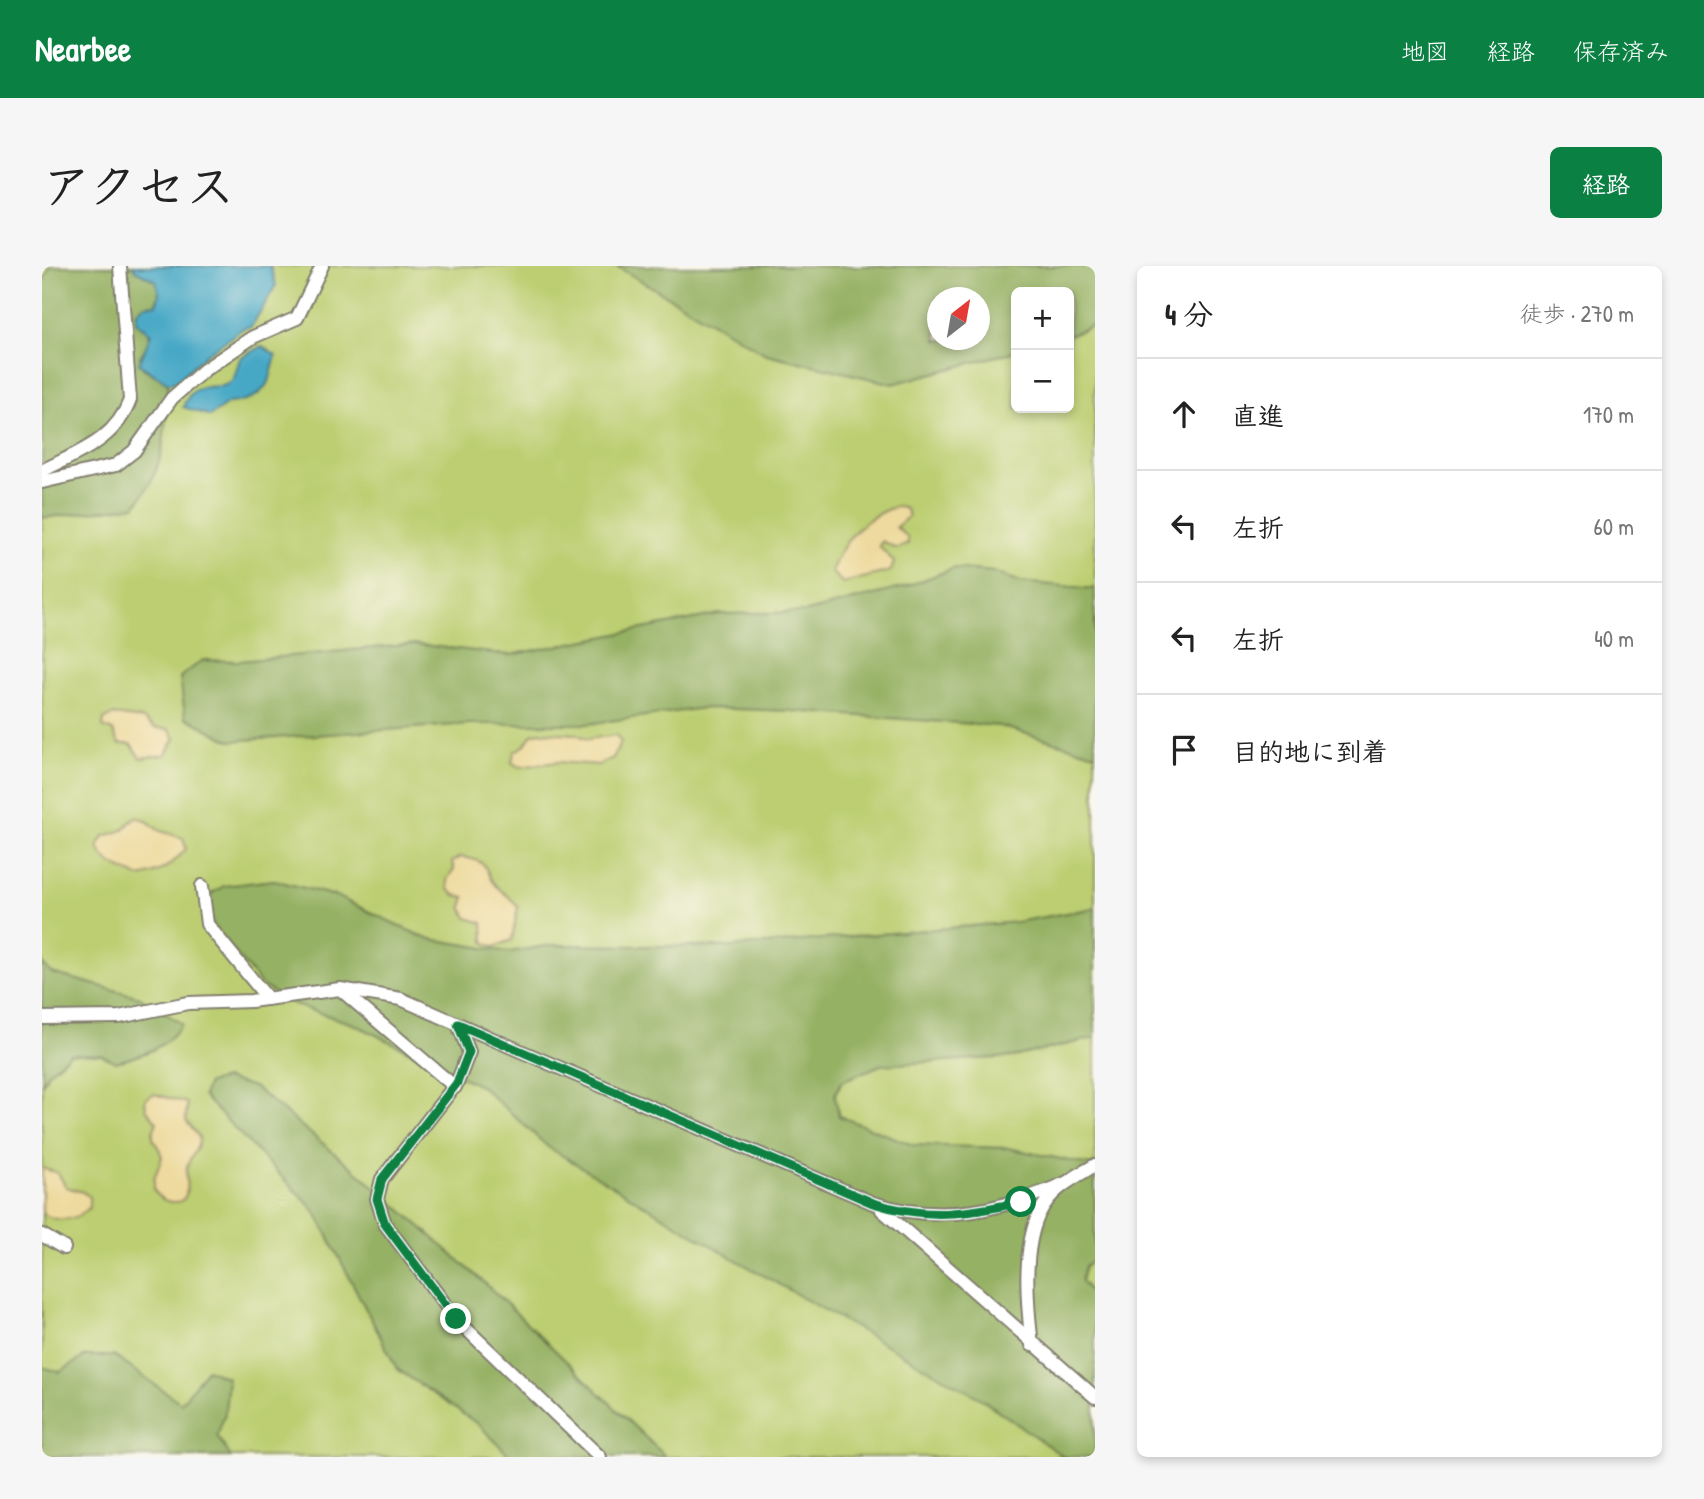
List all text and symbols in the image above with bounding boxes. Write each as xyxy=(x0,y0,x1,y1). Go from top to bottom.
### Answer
text: Nearbee xyxy=(35,27,131,71)
text: 地図 xyxy=(1401,35,1449,67)
text: 経路 xyxy=(1487,35,1535,67)
text: 保存済み xyxy=(1573,35,1669,67)
button: 経路 xyxy=(1550,147,1662,218)
text: アクセス xyxy=(42,152,235,218)
north arrow xyxy=(927,287,990,350)
map controls xyxy=(1011,287,1074,413)
button: + xyxy=(1011,287,1074,350)
text: 4 分 xyxy=(1165,294,1213,334)
text: 徒歩 · 270 m xyxy=(1519,298,1634,329)
button: − xyxy=(1011,350,1074,413)
icon: ahead xyxy=(1165,395,1203,433)
text: 直進 xyxy=(1232,398,1284,433)
text: 170 m xyxy=(1583,399,1634,430)
icon: left xyxy=(1165,507,1203,545)
text: 左折 xyxy=(1232,510,1284,545)
text: 60 m xyxy=(1594,511,1634,542)
icon: left xyxy=(1165,619,1203,657)
text: 左折 xyxy=(1232,622,1284,657)
text: 40 m xyxy=(1594,623,1634,654)
icon: arrive xyxy=(1165,731,1203,769)
text: 目的地に到着 xyxy=(1232,734,1388,769)
route start xyxy=(1005,1186,1036,1217)
route end xyxy=(440,1303,471,1334)

